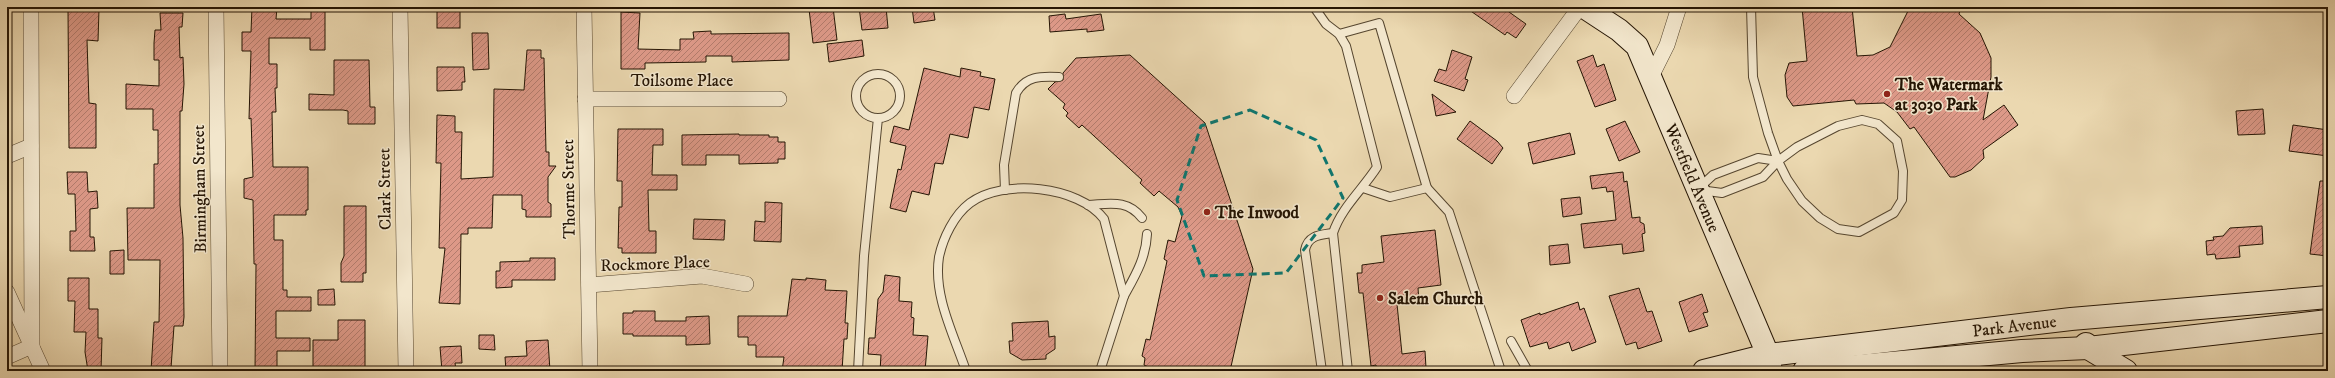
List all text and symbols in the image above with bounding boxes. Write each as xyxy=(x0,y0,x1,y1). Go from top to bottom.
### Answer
street label: Toilsome Place xyxy=(631,70,733,92)
place label: The Watermark at 3030 Park xyxy=(1894,74,2003,116)
marker: The Watermark at 3030 Park xyxy=(1882,89,1892,99)
street label: Westfield Avenue xyxy=(1659,120,1725,236)
street label: Birmingham Street xyxy=(188,124,212,253)
street label: Thorme Street xyxy=(557,138,581,239)
street label: Clark Street xyxy=(373,147,397,230)
place label: The Inwood xyxy=(1214,202,1300,224)
marker: The Inwood xyxy=(1202,207,1212,217)
street label: Rockmore Place xyxy=(600,251,710,277)
place label: Salem Church xyxy=(1388,288,1484,310)
marker: Salem Church xyxy=(1375,293,1385,303)
street label: Park Avenue xyxy=(1971,311,2058,343)

